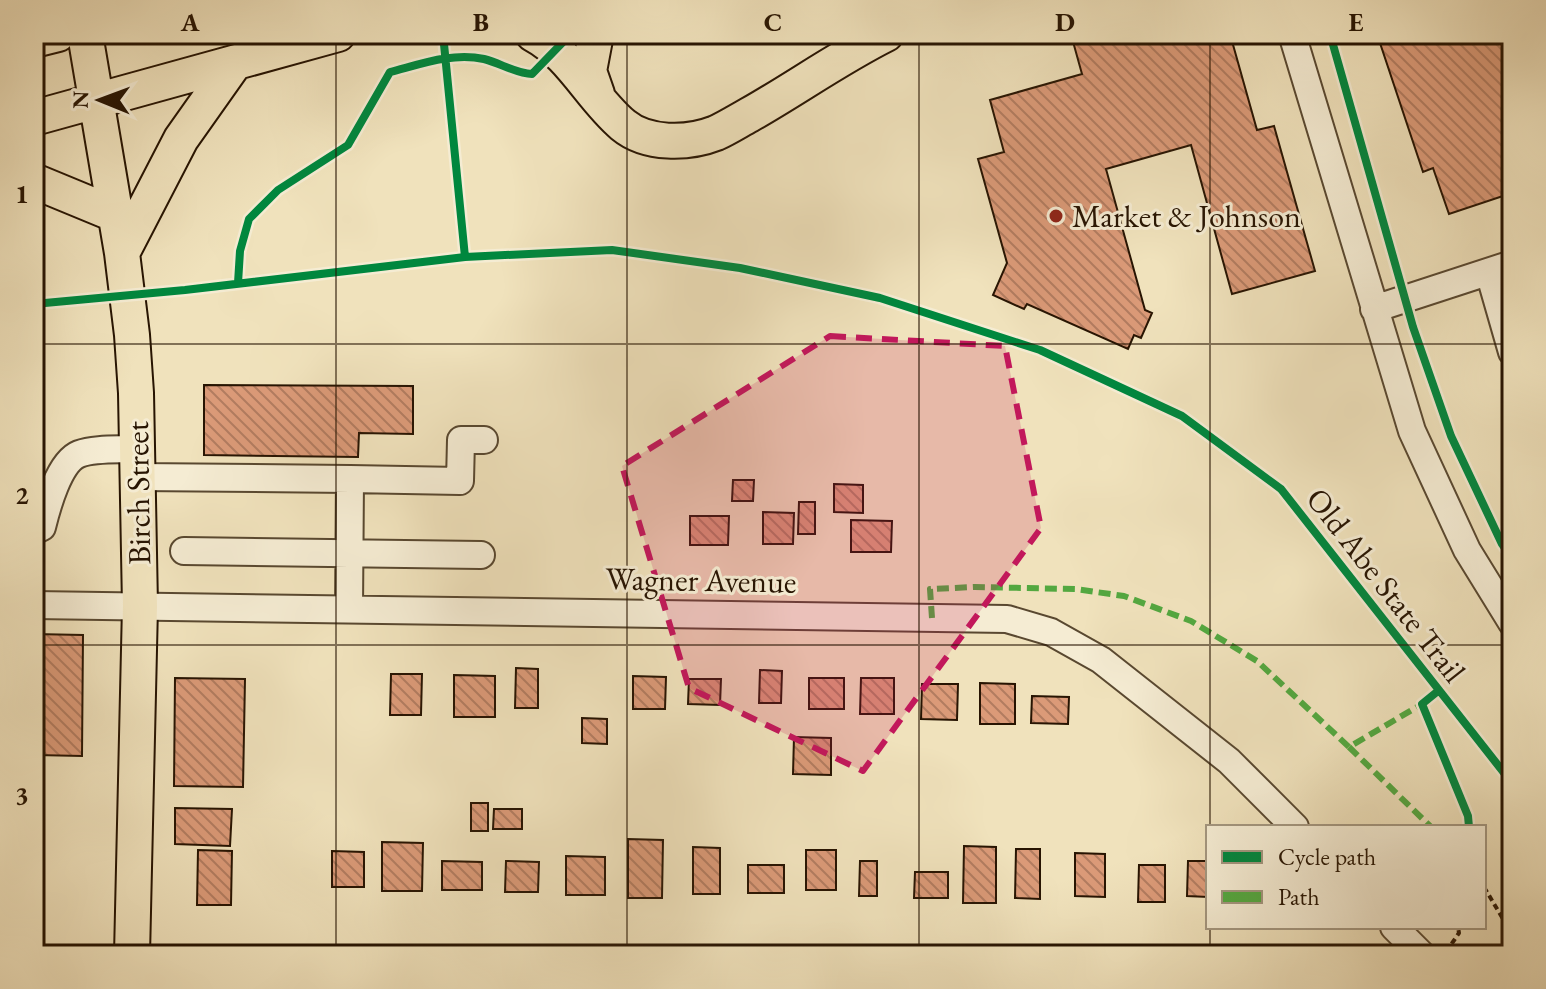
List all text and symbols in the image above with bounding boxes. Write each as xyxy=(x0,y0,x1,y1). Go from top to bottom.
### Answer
text: A xyxy=(180,5,200,39)
text: B xyxy=(473,5,489,39)
text: C xyxy=(764,5,782,39)
text: D xyxy=(1055,5,1075,39)
text: E xyxy=(1349,5,1364,39)
north arrow xyxy=(60,60,140,140)
text: N xyxy=(66,90,95,109)
text: 1 xyxy=(15,177,29,211)
place label: Market & Johnson xyxy=(1072,195,1301,237)
marker: Market & Johnson xyxy=(1047,207,1065,225)
street label: Birch Street xyxy=(116,421,160,565)
text: 2 xyxy=(15,478,29,512)
street label: Old Abe State Trail xyxy=(1297,479,1475,691)
street label: Wagner Avenue xyxy=(605,557,797,603)
text: 3 xyxy=(15,778,29,812)
legend xyxy=(1206,825,1486,929)
text: Cycle path xyxy=(1278,841,1376,872)
text: Path xyxy=(1278,881,1320,912)

